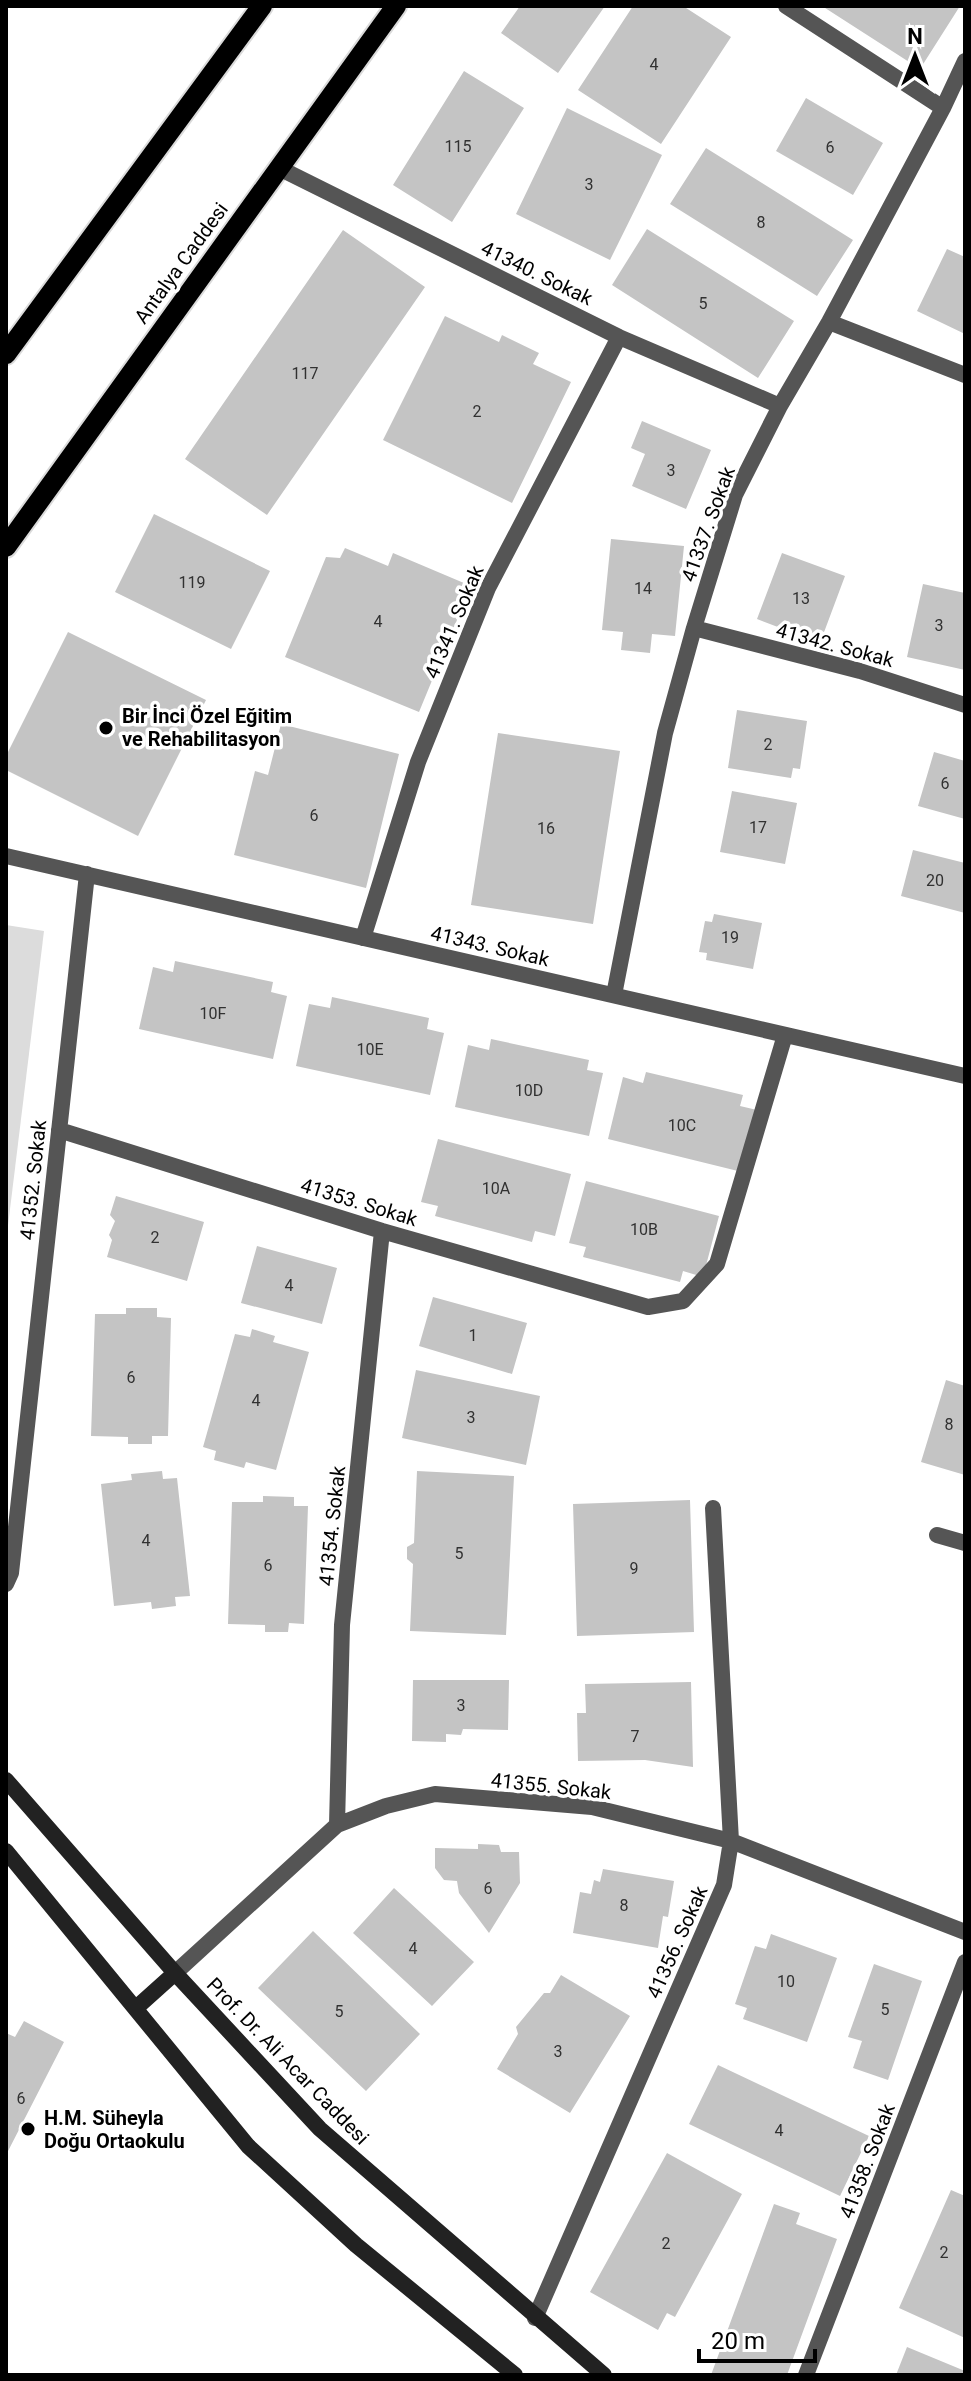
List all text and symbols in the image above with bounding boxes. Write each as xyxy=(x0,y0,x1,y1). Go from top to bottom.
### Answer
north arrow xyxy=(875,16,955,96)
text: N xyxy=(907,24,923,49)
house number: 4 xyxy=(650,55,659,74)
house number: 115 xyxy=(445,137,471,156)
house number: 6 xyxy=(826,138,835,157)
house number: 3 xyxy=(585,175,594,194)
street label: Antalya Caddesi xyxy=(129,198,233,328)
house number: 8 xyxy=(757,213,766,232)
street label: 41340. Sokak xyxy=(477,236,597,311)
house number: 5 xyxy=(699,294,708,313)
house number: 117 xyxy=(292,364,318,383)
house number: 2 xyxy=(473,402,482,421)
house number: 3 xyxy=(667,461,676,480)
street label: 41337. Sokak xyxy=(676,462,740,585)
street label: 41341. Sokak xyxy=(419,561,489,682)
house number: 119 xyxy=(179,573,205,592)
house number: 14 xyxy=(634,579,652,598)
house number: 13 xyxy=(792,589,810,608)
house number: 4 xyxy=(374,612,383,631)
house number: 3 xyxy=(935,616,944,635)
street label: 41342. Sokak xyxy=(774,618,897,672)
place label: Bir İnci Özel Eğitim ve Rehabilitasyon xyxy=(122,704,292,751)
marker: Bir İnci Özel Eğitim ve Rehabilitasyon xyxy=(97,719,115,737)
house number: 2 xyxy=(764,735,773,754)
house number: 6 xyxy=(941,774,950,793)
house number: 6 xyxy=(310,806,319,825)
house number: 17 xyxy=(749,818,767,837)
house number: 16 xyxy=(537,819,555,838)
house number: 20 xyxy=(926,871,944,890)
street label: 41343. Sokak xyxy=(428,921,552,971)
house number: 19 xyxy=(721,928,739,947)
house number: 10F xyxy=(200,1004,227,1023)
house number: 10E xyxy=(356,1040,384,1059)
house number: 10D xyxy=(515,1081,543,1100)
house number: 10C xyxy=(668,1116,696,1135)
street label: 41352. Sokak xyxy=(15,1118,51,1241)
street label: 41353. Sokak xyxy=(298,1173,421,1231)
house number: 10A xyxy=(482,1179,511,1198)
house number: 10B xyxy=(630,1220,658,1239)
house number: 2 xyxy=(151,1228,160,1247)
house number: 4 xyxy=(285,1276,294,1295)
house number: 1 xyxy=(469,1326,478,1345)
house number: 6 xyxy=(127,1368,136,1387)
house number: 4 xyxy=(252,1391,261,1410)
house number: 3 xyxy=(467,1408,476,1427)
house number: 8 xyxy=(945,1415,954,1434)
street label: 41354. Sokak xyxy=(314,1464,350,1587)
house number: 4 xyxy=(142,1531,151,1550)
house number: 5 xyxy=(455,1544,464,1563)
house number: 6 xyxy=(264,1556,273,1575)
house number: 9 xyxy=(630,1559,639,1578)
house number: 3 xyxy=(457,1696,466,1715)
house number: 7 xyxy=(631,1727,640,1746)
street label: 41355. Sokak xyxy=(490,1768,613,1804)
house number: 6 xyxy=(484,1879,493,1898)
street label: 41356. Sokak xyxy=(641,1881,713,2002)
house number: 8 xyxy=(620,1896,629,1915)
house number: 4 xyxy=(409,1939,418,1958)
house number: 10 xyxy=(777,1972,795,1991)
street label: Prof. Dr. Ali Acar Caddesi xyxy=(202,1973,374,2149)
house number: 5 xyxy=(881,2000,890,2019)
house number: 5 xyxy=(335,2002,344,2021)
house number: 3 xyxy=(554,2042,563,2061)
house number: 6 xyxy=(17,2089,26,2108)
street label: 41358. Sokak xyxy=(834,2099,900,2222)
place label: H.M. Süheyla Doğu Ortaokulu xyxy=(44,2106,185,2153)
marker: H.M. Süheyla Doğu Ortaokulu xyxy=(19,2120,37,2138)
house number: 4 xyxy=(775,2121,784,2140)
house number: 2 xyxy=(662,2234,671,2253)
house number: 2 xyxy=(940,2243,949,2262)
scale bar xyxy=(699,2313,815,2363)
text: 20 m xyxy=(711,2327,765,2355)

